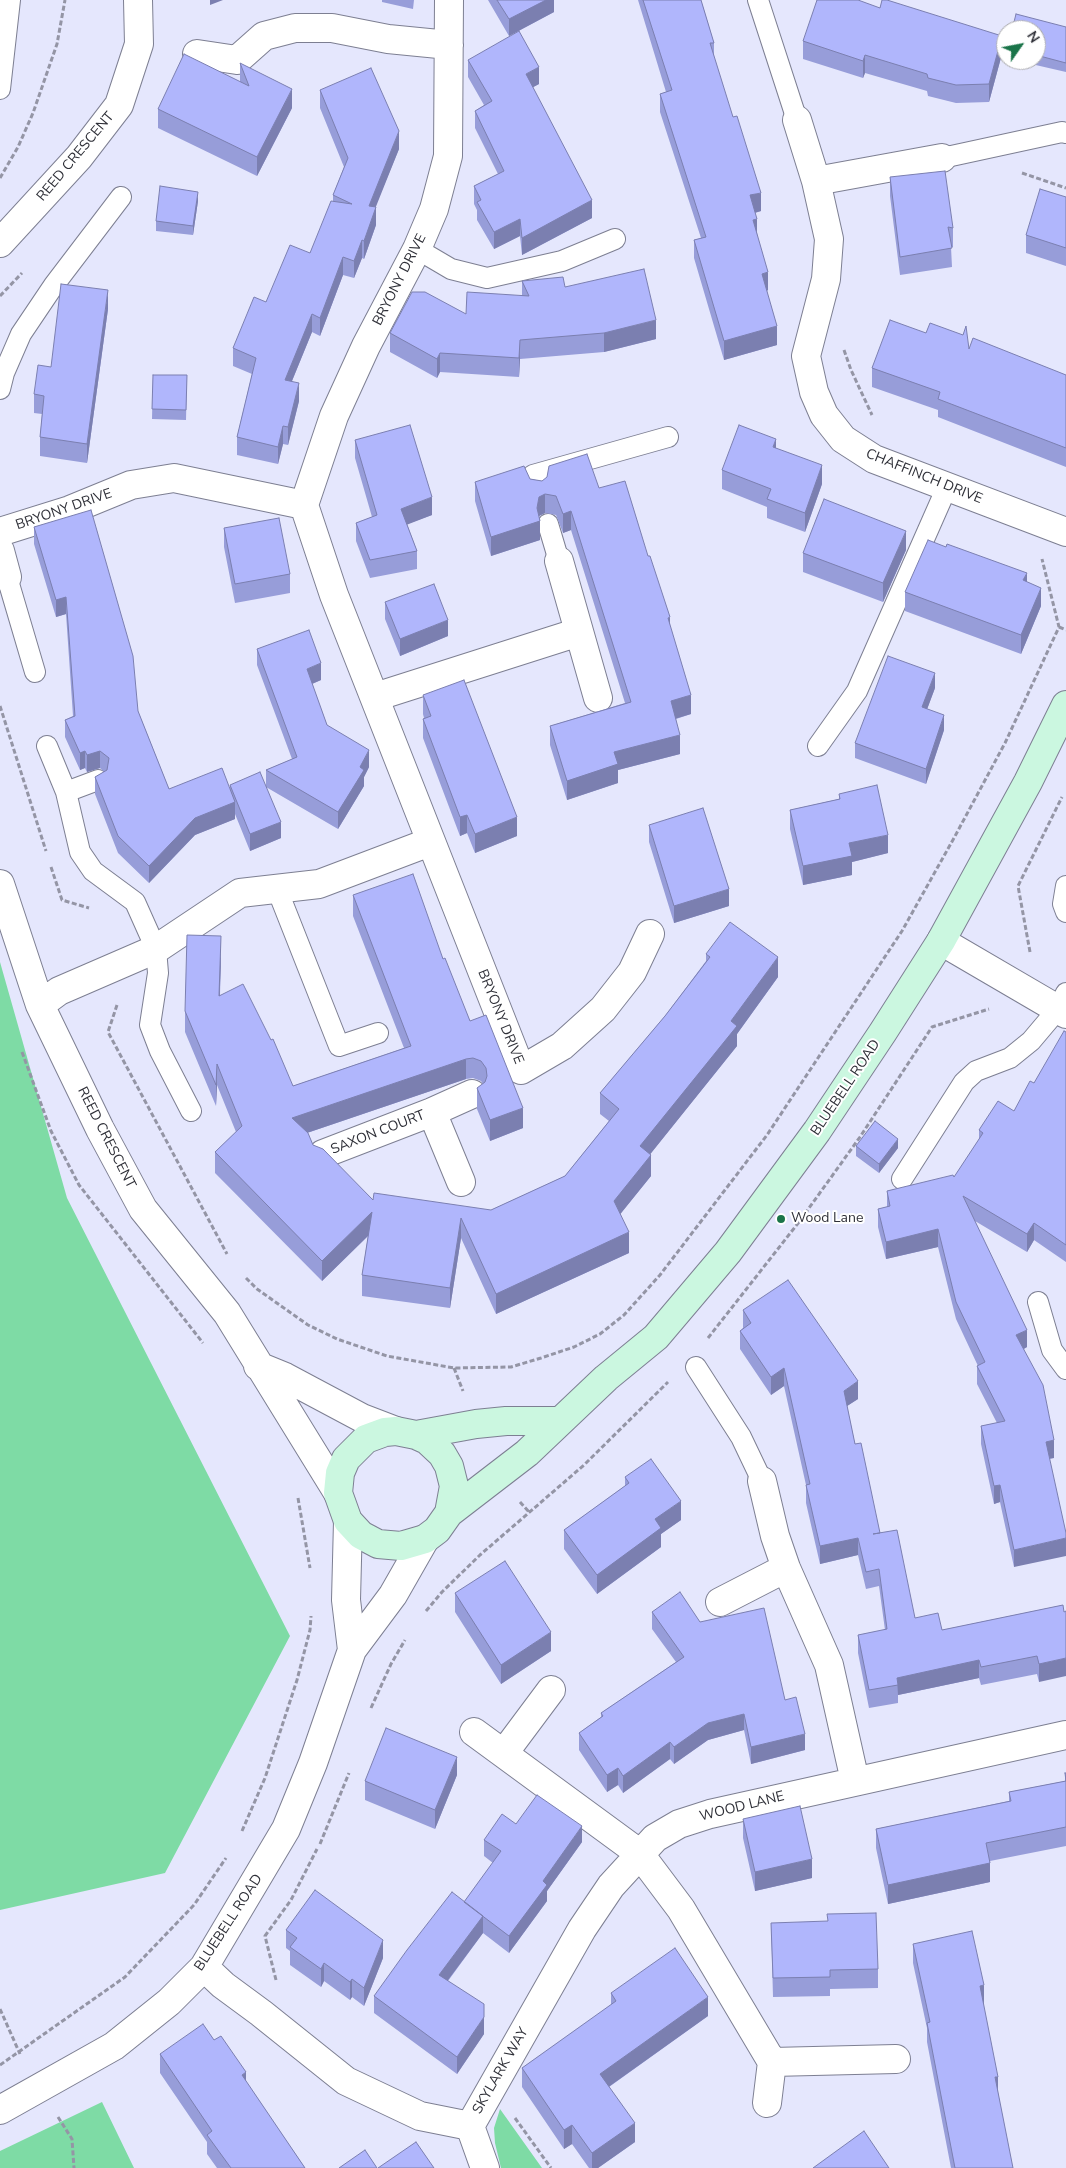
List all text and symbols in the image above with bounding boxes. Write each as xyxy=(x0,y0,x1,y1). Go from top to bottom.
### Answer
north arrow xyxy=(996,20,1046,70)
text: N xyxy=(1022,28,1044,47)
street label: REED CRESCENT xyxy=(34,109,118,205)
street label: BRYONY DRIVE xyxy=(370,231,430,329)
street label: CHAFFINCH DRIVE xyxy=(863,446,985,508)
street label: BRYONY DRIVE xyxy=(14,486,114,534)
street label: BRYONY DRIVE xyxy=(473,967,527,1067)
street label: BLUEBELL ROAD xyxy=(808,1037,884,1139)
street label: REED CRESCENT xyxy=(73,1085,139,1191)
street label: SAXON COURT xyxy=(329,1107,427,1159)
place label: Wood Lane xyxy=(791,1211,863,1227)
marker: Wood Lane xyxy=(775,1213,787,1225)
street label: WOOD LANE xyxy=(698,1788,786,1826)
street label: BLUEBELL ROAD xyxy=(191,1871,267,1975)
street label: SKYLARK WAY xyxy=(469,2025,533,2117)

